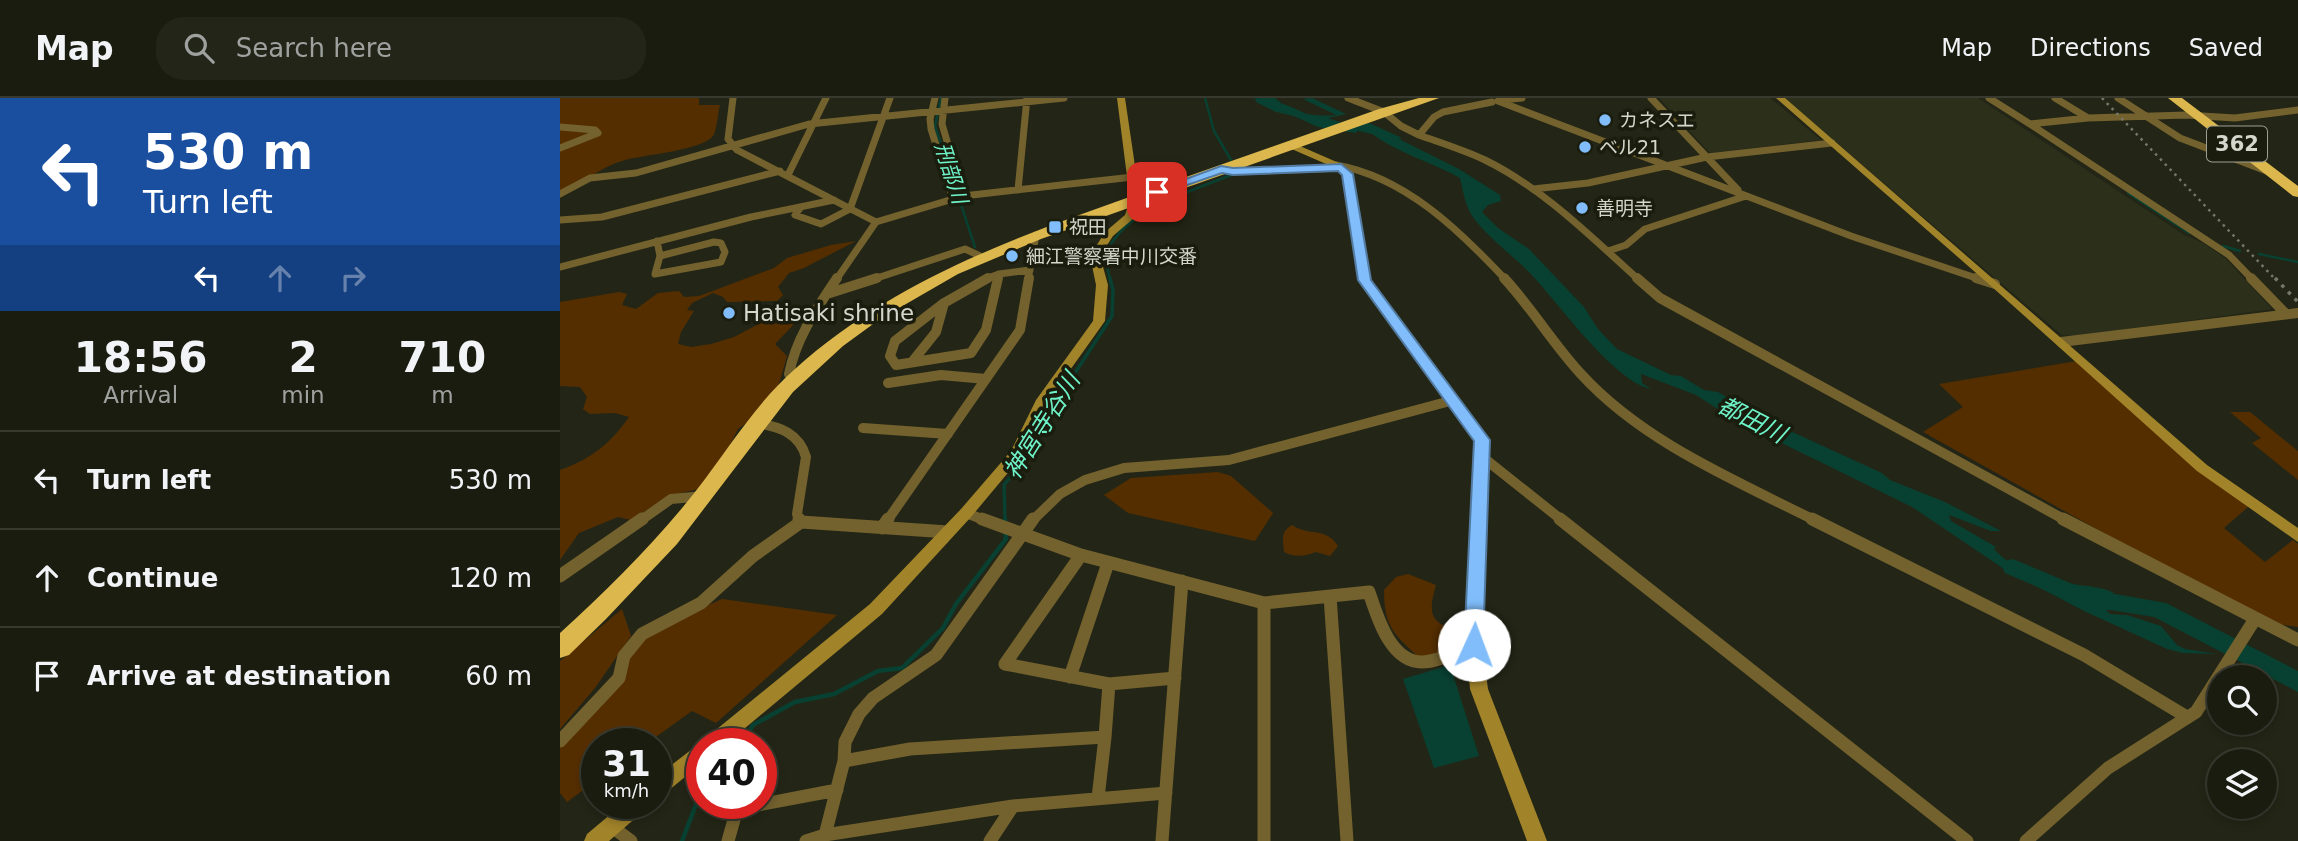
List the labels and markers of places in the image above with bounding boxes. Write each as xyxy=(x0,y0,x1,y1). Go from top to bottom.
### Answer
place label: カネスエ xyxy=(1619,109,1695,131)
marker: カネスエ xyxy=(1597,112,1613,128)
place label: ベル21 xyxy=(1599,136,1661,158)
marker: ベル21 xyxy=(1577,139,1593,155)
pin xyxy=(1127,162,1187,222)
place label: 善明寺 xyxy=(1596,197,1653,219)
marker: 善明寺 xyxy=(1574,200,1590,216)
place label: 祝田 xyxy=(1069,216,1107,238)
marker: 祝田 xyxy=(1047,219,1063,235)
place label: 細江警察署中川交番 xyxy=(1026,245,1197,267)
marker: 細江警察署中川交番 xyxy=(1004,248,1020,264)
place label: Hatisaki shrine xyxy=(743,300,914,326)
marker: Hatisaki shrine xyxy=(721,305,737,321)

